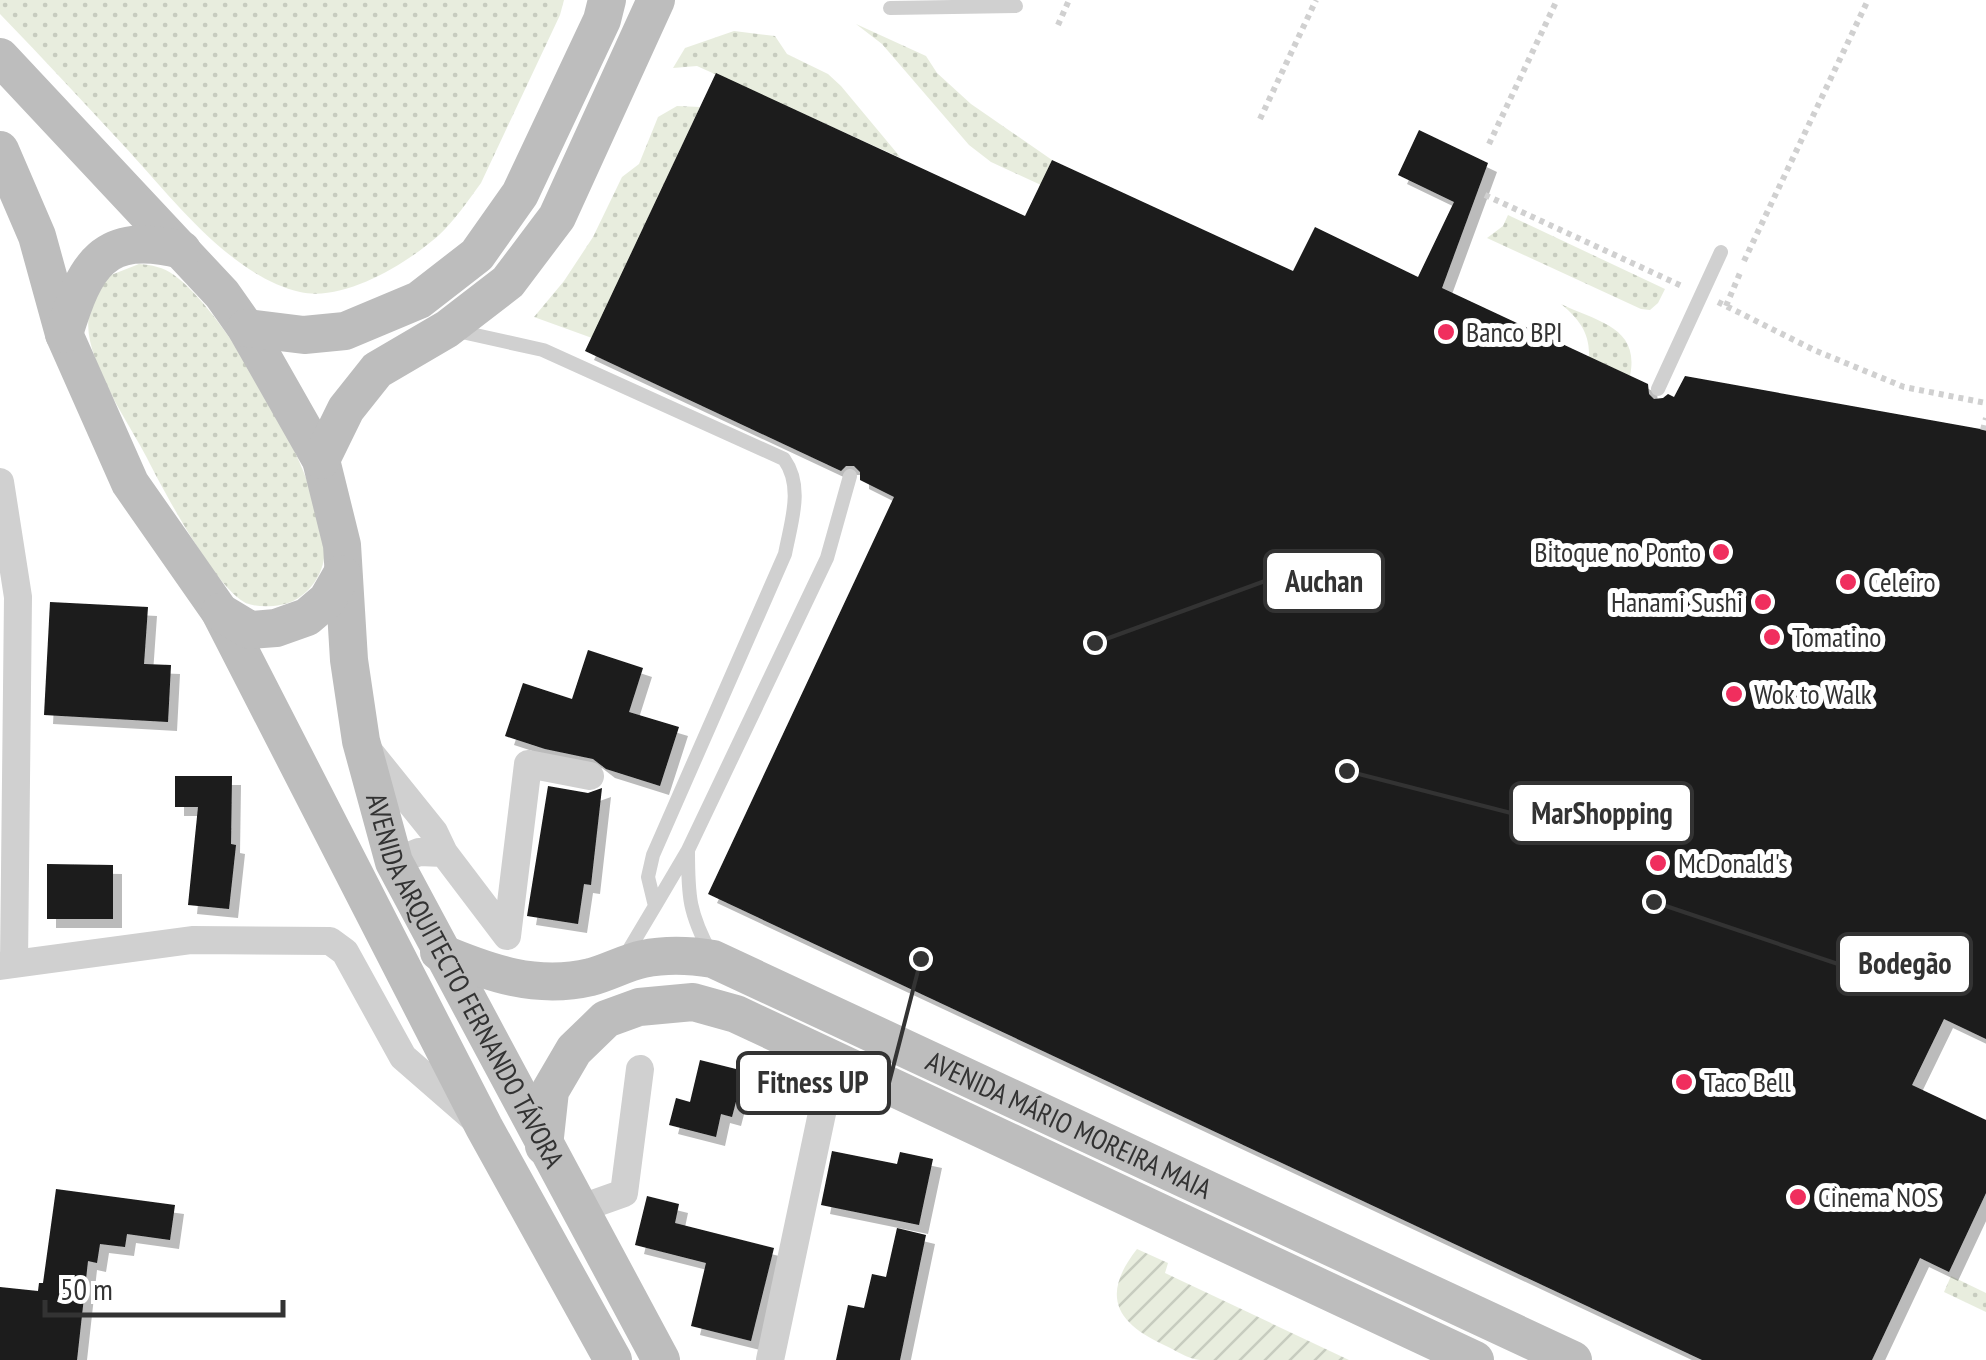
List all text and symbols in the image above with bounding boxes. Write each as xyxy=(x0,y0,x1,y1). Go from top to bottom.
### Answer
place label: Banco BPI xyxy=(1466,313,1563,350)
marker: Banco BPI xyxy=(1435,321,1457,343)
place label: Bitoque no Ponto xyxy=(1534,533,1701,570)
marker: Bitoque no Ponto xyxy=(1710,541,1732,563)
callout: Auchan xyxy=(1265,551,1383,611)
text: Auchan xyxy=(1284,561,1363,600)
place label: Celeiro xyxy=(1868,563,1936,600)
marker: Celeiro xyxy=(1837,571,1859,593)
place label: Hanami Sushi xyxy=(1611,583,1743,620)
marker: Hanami Sushi xyxy=(1752,591,1774,613)
place label: Tomatino xyxy=(1792,618,1881,655)
marker: Tomatino xyxy=(1761,626,1783,648)
place label: Wok to Walk xyxy=(1754,675,1872,712)
marker: Wok to Walk xyxy=(1723,683,1745,705)
callout: MarShopping xyxy=(1511,783,1692,843)
street label: AVENIDA ARQUITECTO FERNANDO TÁVORA xyxy=(358,789,574,1175)
text: MarShopping xyxy=(1531,793,1673,832)
place label: McDonald's xyxy=(1678,844,1788,881)
marker: McDonald's xyxy=(1647,852,1669,874)
callout: Bodegão xyxy=(1838,934,1971,994)
text: Bodegão xyxy=(1858,943,1952,982)
street label: AVENIDA MÁRIO MOREIRA MAIA xyxy=(920,1042,1218,1207)
callout: Fitness UP xyxy=(738,1053,889,1113)
text: Fitness UP xyxy=(757,1062,869,1101)
place label: Taco Bell xyxy=(1704,1063,1791,1100)
marker: Taco Bell xyxy=(1673,1071,1695,1093)
place label: Cinema NOS xyxy=(1818,1178,1939,1215)
marker: Cinema NOS xyxy=(1787,1186,1809,1208)
scale bar xyxy=(45,1255,282,1317)
text: 50 m xyxy=(60,1269,113,1308)

